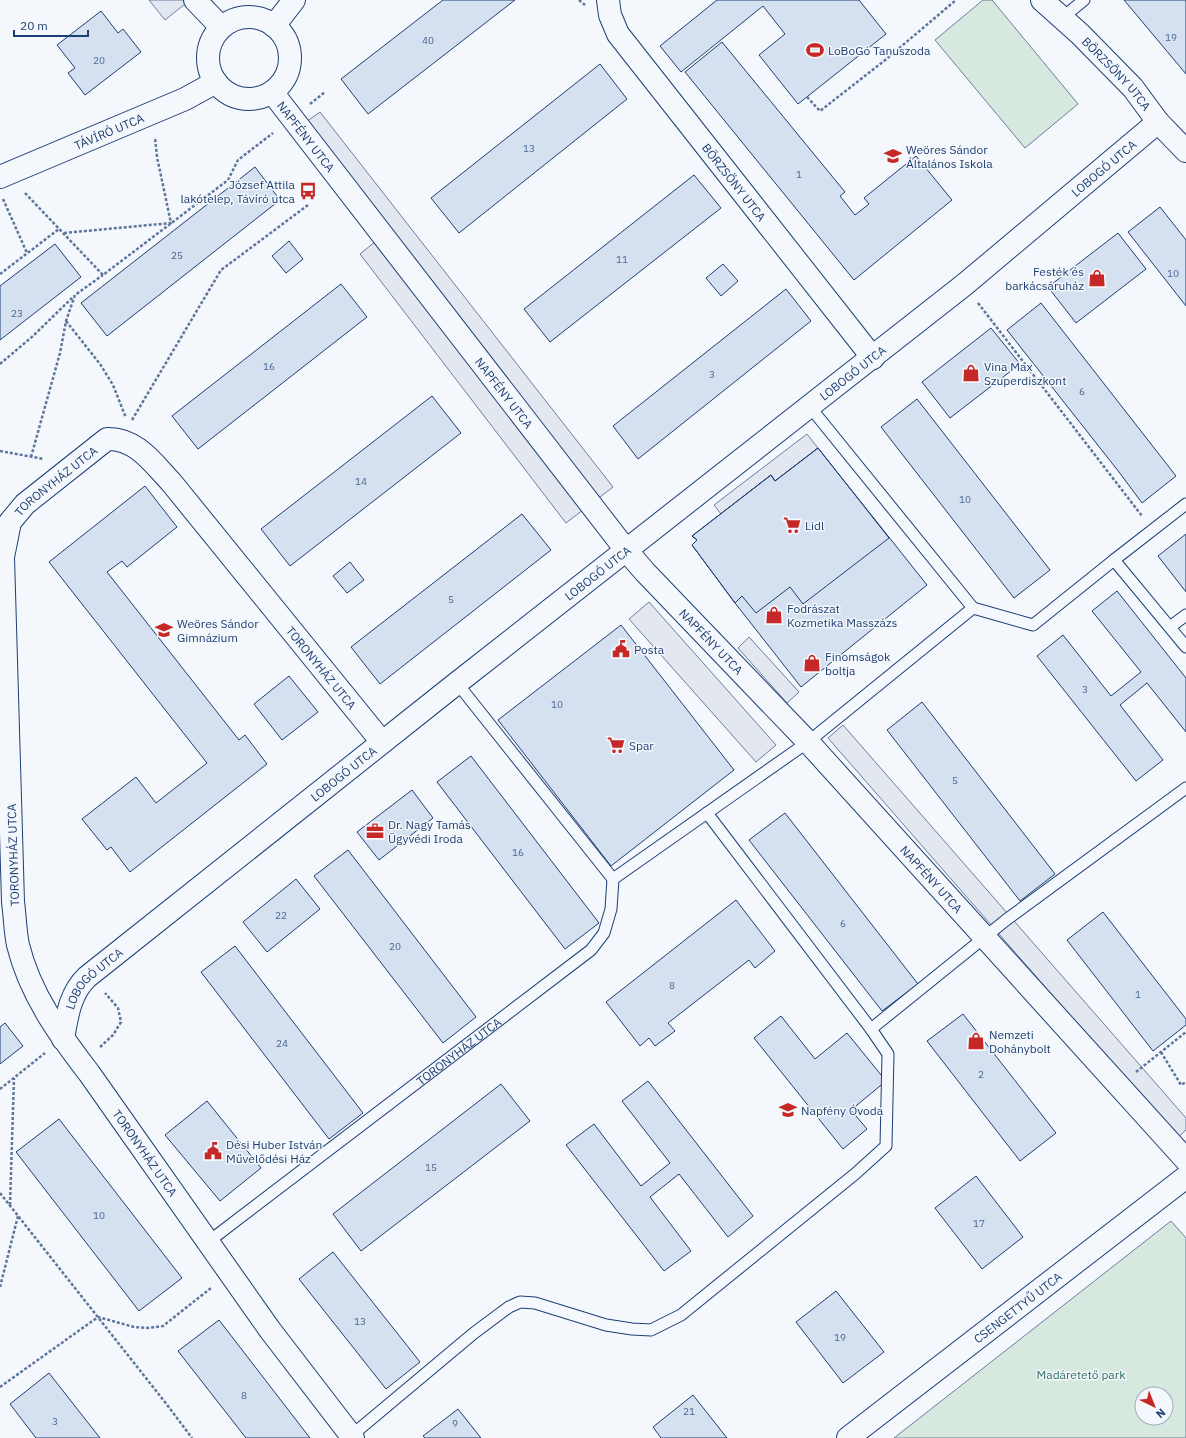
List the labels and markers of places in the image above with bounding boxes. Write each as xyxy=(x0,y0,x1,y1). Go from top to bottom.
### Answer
sports icon: LoBoGó Tanuszoda xyxy=(805,40,825,60)
place label: LoBoGó Tanuszoda xyxy=(828,43,931,58)
place label: Weöres Sándor Általános Iskola xyxy=(906,142,993,171)
school or university icon: Weöres Sándor Általános Iskola xyxy=(883,146,903,166)
place label: József Attila lakótelep, Távíró utca xyxy=(181,177,296,206)
bus stop icon: József Attila lakótelep, Távíró utca xyxy=(298,181,318,201)
place label: Festék és barkácsáruház xyxy=(1005,264,1084,293)
shop icon: Festék és barkácsáruház xyxy=(1087,268,1107,288)
place label: Vina Max Szuperdiszkont xyxy=(984,359,1066,388)
shop icon: Vina Max Szuperdiszkont xyxy=(961,363,981,383)
supermarket icon: Lidl xyxy=(782,515,802,535)
place label: Lidl xyxy=(805,518,824,533)
place label: Fodrászat Kozmetika Masszázs xyxy=(787,601,898,630)
shop icon: Fodrászat Kozmetika Masszázs xyxy=(764,605,784,625)
place label: Weöres Sándor Gimnázium xyxy=(177,616,259,645)
school or university icon: Weöres Sándor Gimnázium xyxy=(154,620,174,640)
public building icon: Posta xyxy=(611,639,631,659)
place label: Posta xyxy=(634,642,665,657)
place label: Finomságok boltja xyxy=(825,649,891,678)
shop icon: Finomságok boltja xyxy=(802,653,822,673)
supermarket icon: Spar xyxy=(606,735,626,755)
place label: Spar xyxy=(629,738,654,753)
place label: Dr. Nagy Tamás Ügyvédi Iroda xyxy=(388,817,471,846)
office icon: Dr. Nagy Tamás Ügyvédi Iroda xyxy=(365,821,385,841)
place label: Nemzeti Dohánybolt xyxy=(989,1027,1051,1056)
shop icon: Nemzeti Dohánybolt xyxy=(966,1031,986,1051)
school or university icon: Napfény Óvoda xyxy=(778,1100,798,1120)
place label: Napfény Óvoda xyxy=(801,1103,884,1118)
place label: Dési Huber István Művelődési Ház xyxy=(226,1137,322,1166)
public building icon: Dési Huber István Művelődési Ház xyxy=(203,1141,223,1161)

